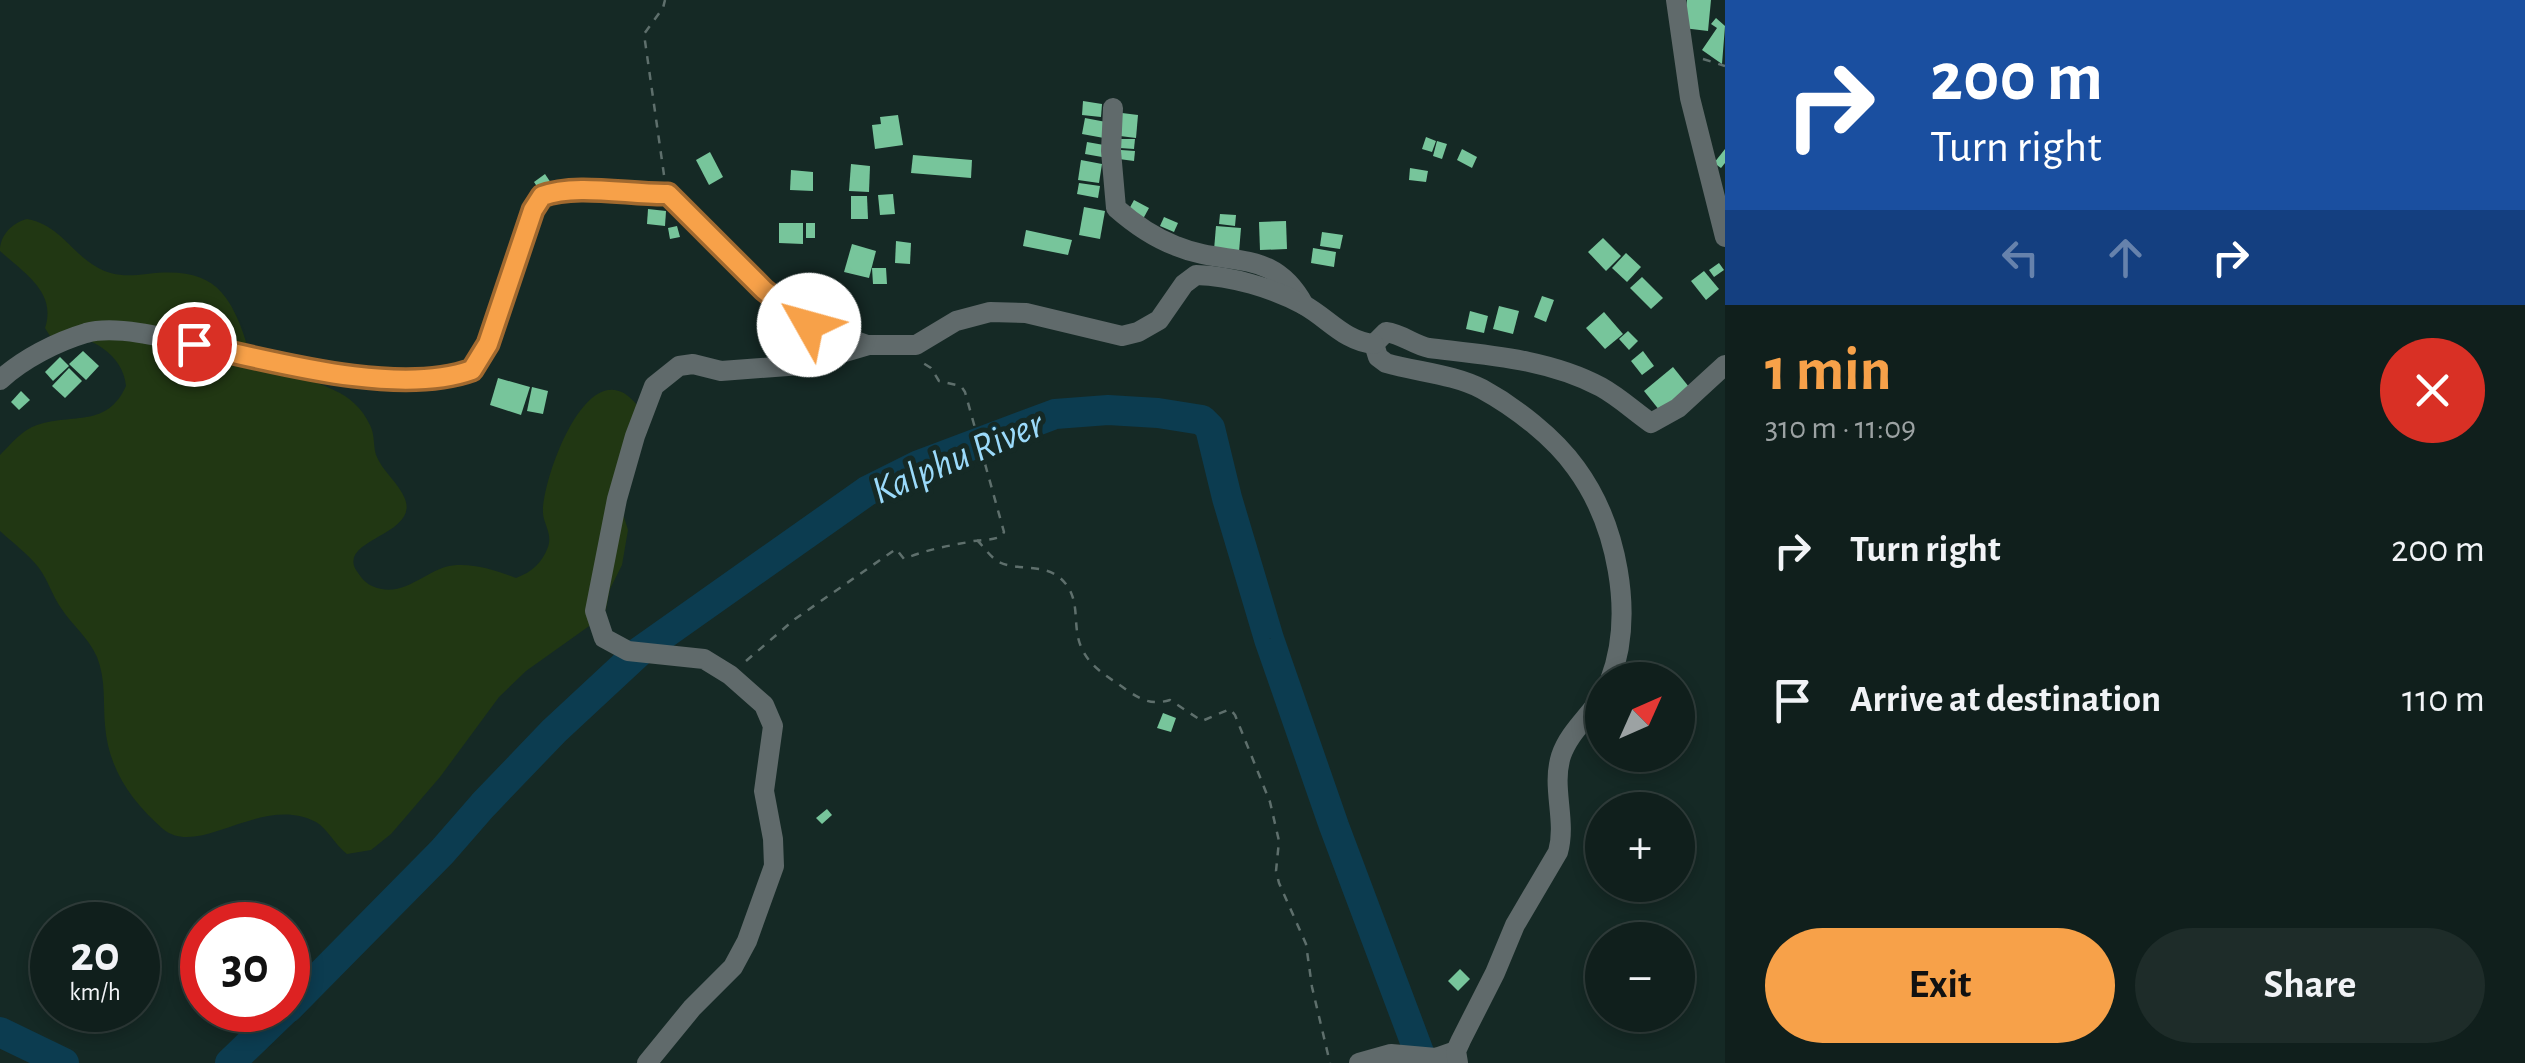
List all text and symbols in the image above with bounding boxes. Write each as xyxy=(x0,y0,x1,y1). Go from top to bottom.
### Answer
icon: right xyxy=(1765,40,1895,170)
text: 200 m xyxy=(1930,43,2103,113)
text: Turn right xyxy=(1930,125,2102,170)
icon: left xyxy=(1993,230,2048,285)
icon: ahead xyxy=(2098,230,2153,285)
icon: right xyxy=(2203,230,2258,285)
position arrow xyxy=(757,273,861,377)
pin xyxy=(152,302,237,387)
icon: arrive xyxy=(167,317,222,372)
button: close xyxy=(2380,338,2485,443)
text: 1 min xyxy=(1765,341,1891,401)
water label: Kalphu River xyxy=(866,403,1050,512)
text: 310 m · 11:09 xyxy=(1765,412,1916,444)
icon: right xyxy=(1765,523,1820,578)
text: Turn right xyxy=(1850,531,2000,569)
text: 200 m xyxy=(2391,531,2485,569)
north arrow xyxy=(1585,662,1695,772)
map controls xyxy=(1585,662,1695,1032)
icon: arrive xyxy=(1765,673,1820,728)
text: Arrive at destination xyxy=(1850,681,2161,719)
text: 110 m xyxy=(2402,681,2485,719)
button: + xyxy=(1585,792,1695,902)
speed limit sign: 30 xyxy=(180,902,310,1032)
button: − xyxy=(1585,922,1695,1032)
button: Exit xyxy=(1765,928,2115,1043)
button: Share xyxy=(2135,928,2485,1043)
text: 20 xyxy=(70,930,120,980)
text: km/h xyxy=(69,980,121,1005)

